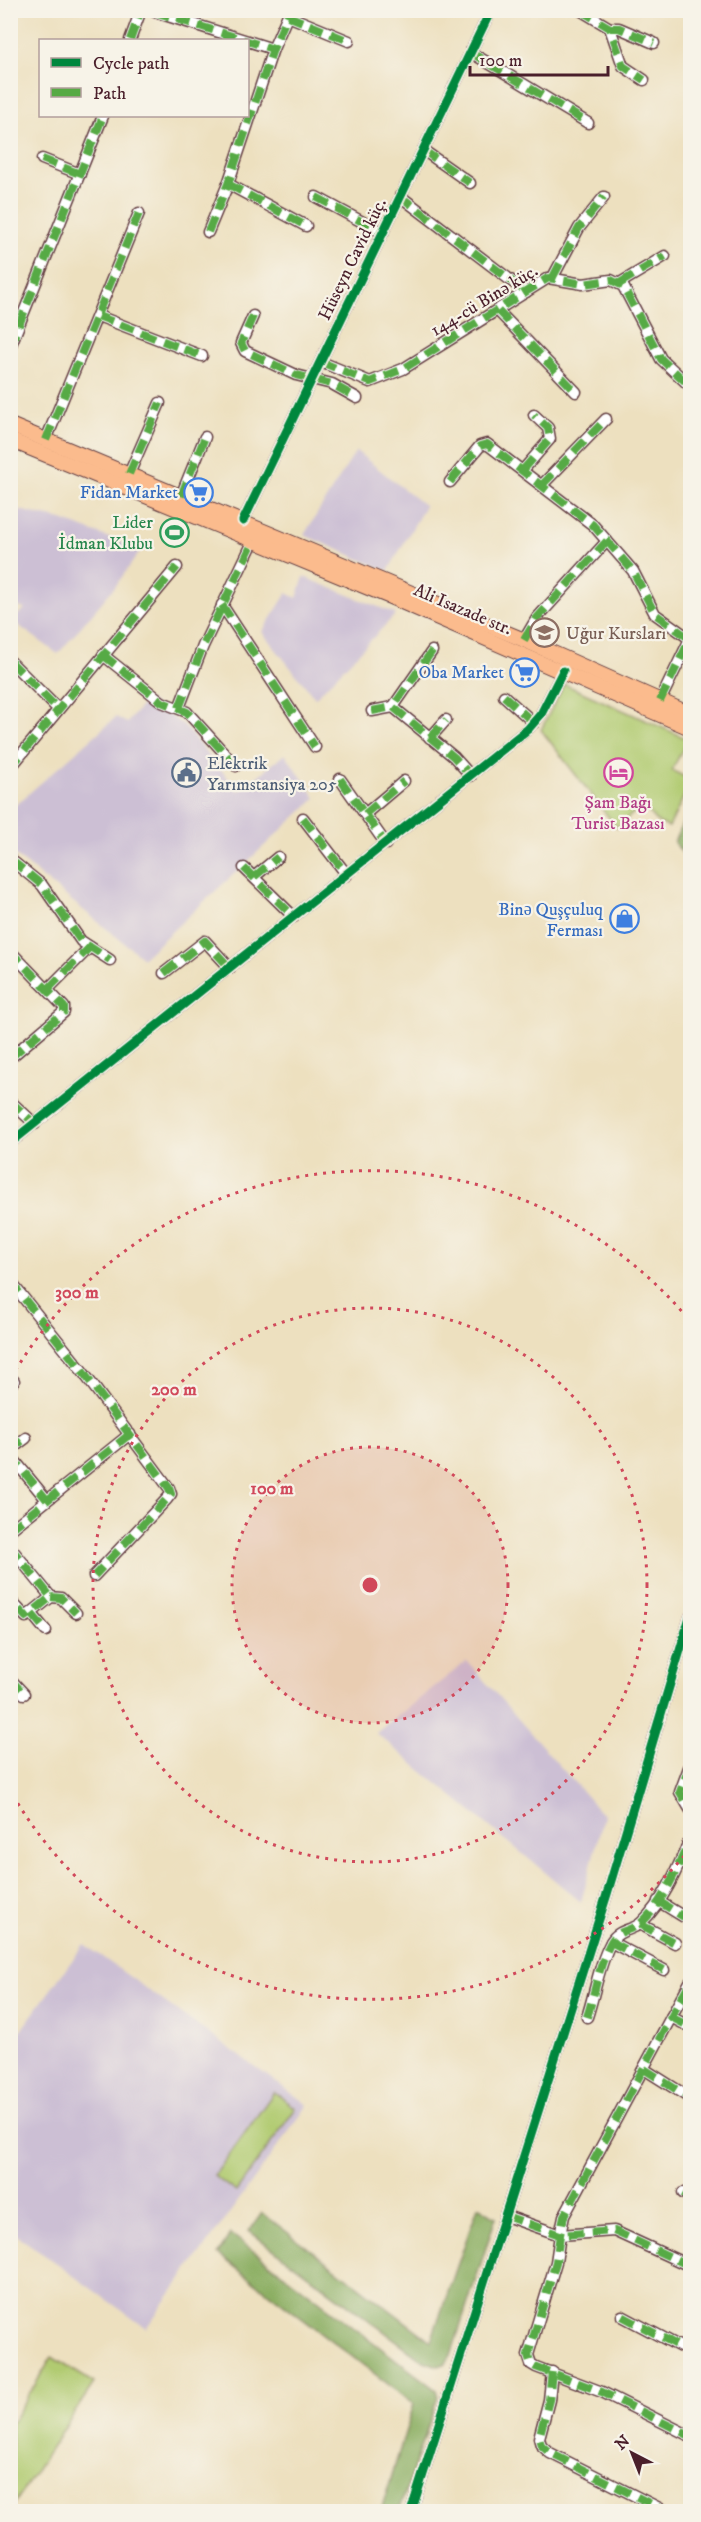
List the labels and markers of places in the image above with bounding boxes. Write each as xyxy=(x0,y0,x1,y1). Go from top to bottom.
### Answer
supermarket icon: Fidan Market xyxy=(183,476,215,508)
place label: Fidan Market xyxy=(80,482,178,504)
place label: Lider İdman Klubu xyxy=(58,512,153,555)
sports icon: Lider İdman Klubu xyxy=(158,516,190,548)
school or university icon: Uğur Kursları xyxy=(529,617,561,649)
place label: Uğur Kursları xyxy=(566,623,666,645)
supermarket icon: Oba Market xyxy=(509,656,541,688)
place label: Oba Market xyxy=(419,662,504,684)
place label: Elektrik Yarımstansiya 205 xyxy=(207,753,337,796)
public building icon: Elektrik Yarımstansiya 205 xyxy=(170,757,202,789)
hotel icon: Şam Bağı Turist Bazası xyxy=(602,757,634,789)
place label: Şam Bağı Turist Bazası xyxy=(571,792,665,835)
place label: Binə Quşçuluq Ferması xyxy=(498,899,604,942)
shop icon: Binə Quşçuluq Ferması xyxy=(608,903,640,935)
centre of rings xyxy=(360,1575,380,1595)

